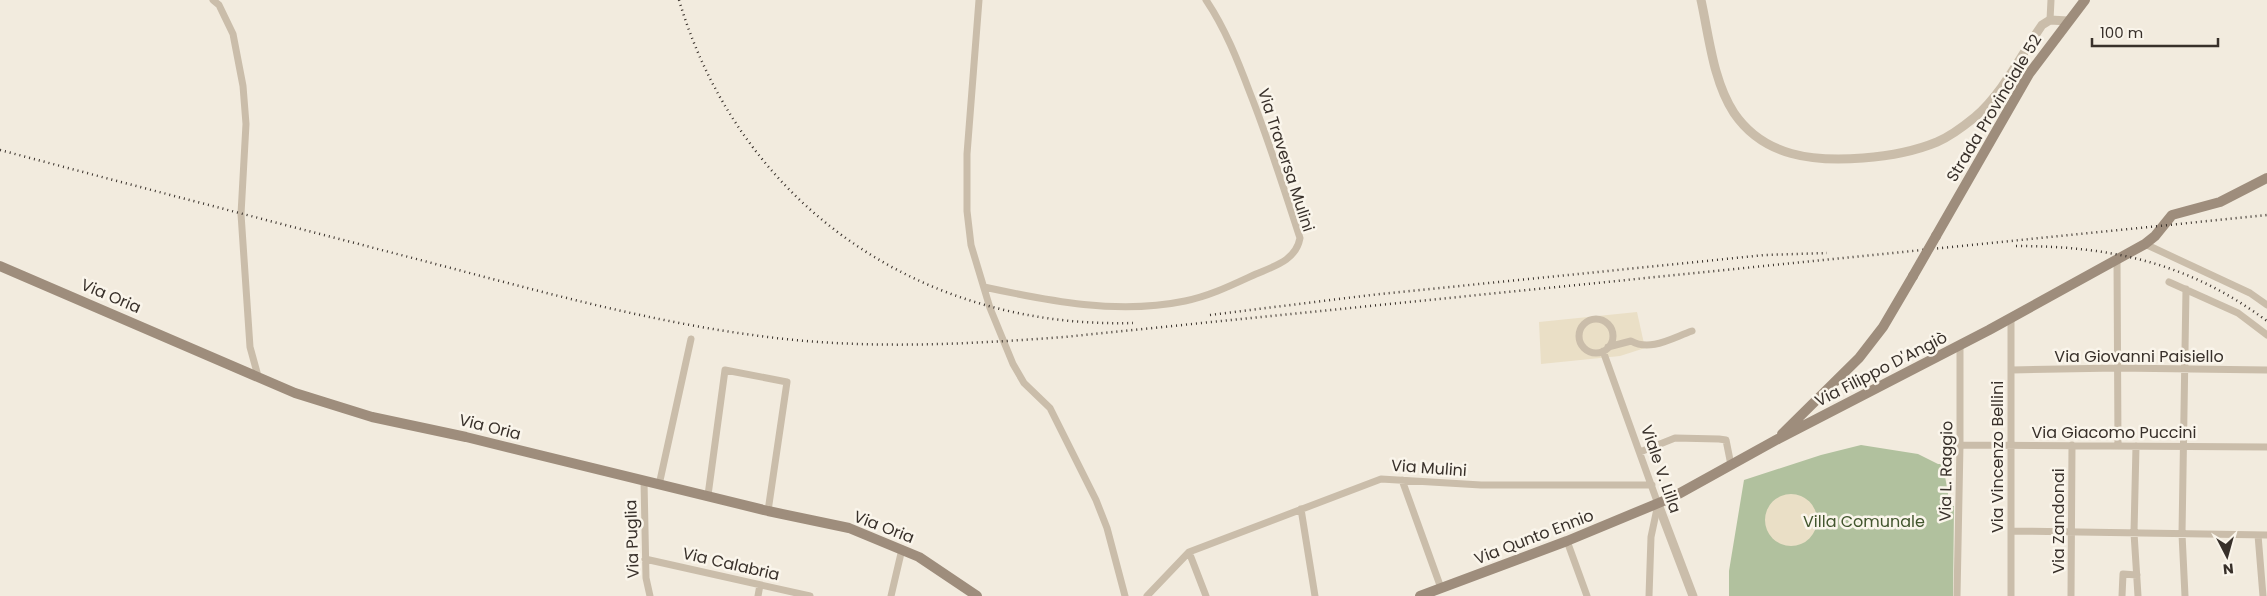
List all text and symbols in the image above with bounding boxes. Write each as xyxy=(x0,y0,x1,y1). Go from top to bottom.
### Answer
scale bar xyxy=(2092,15,2218,47)
text: 100 m xyxy=(2100,22,2143,43)
street label: Strada Provinciale 52 xyxy=(1941,30,2047,186)
street label: Via Traversa Mulini xyxy=(1252,85,1320,235)
street label: Via Oria xyxy=(77,273,145,319)
street label: Via Filippo D'Angiò xyxy=(1811,326,1951,412)
street label: Via Giovanni Paisiello xyxy=(2054,345,2224,368)
street label: Via Vincenzo Bellini xyxy=(1986,381,2009,533)
street label: Via Oria xyxy=(457,408,523,446)
street label: Via L. Raggio xyxy=(1934,420,1958,522)
street label: Via Giacomo Puccini xyxy=(2031,421,2197,444)
street label: Viale V. Lilla xyxy=(1635,422,1687,516)
street label: Via Mulini xyxy=(1390,454,1468,482)
street label: Via Zandonai xyxy=(2047,468,2070,574)
street label: Via Puglia xyxy=(619,499,645,579)
street label: Via Qunto Ennio xyxy=(1471,504,1597,570)
street label: Via Oria xyxy=(850,505,918,549)
park label: Villa Comunale xyxy=(1803,510,1925,533)
north arrow xyxy=(2202,531,2252,581)
street label: Via Calabria xyxy=(680,542,782,586)
text: N xyxy=(2222,558,2235,579)

